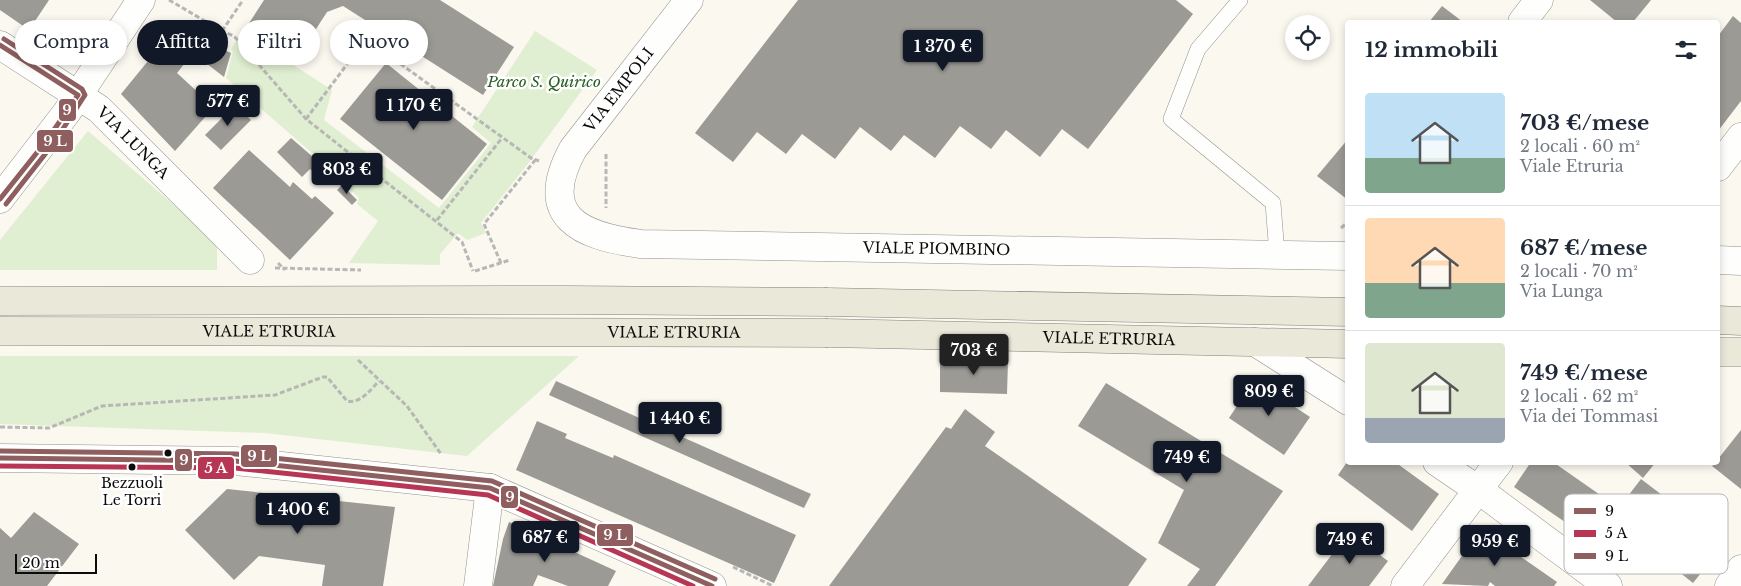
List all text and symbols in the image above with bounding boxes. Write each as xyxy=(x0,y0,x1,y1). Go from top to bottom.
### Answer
map controls xyxy=(1285,15,1330,60)
button: locate xyxy=(1285,15,1330,60)
chip: Compra xyxy=(15,20,127,65)
chip: Affitta xyxy=(137,20,228,65)
chip: Filtri xyxy=(238,20,320,65)
chip: Nuovo xyxy=(330,20,428,65)
pin: 1 370 € xyxy=(897,30,989,72)
text: 1 370 € xyxy=(914,36,972,56)
icon: filters xyxy=(1672,36,1700,64)
text: 12 immobili xyxy=(1365,37,1498,63)
street label: VIA EMPOLI xyxy=(579,44,657,136)
park label: Parco S. Quirico xyxy=(486,72,601,91)
pin: 577 € xyxy=(193,84,263,127)
pin: 1 170 € xyxy=(368,88,460,131)
text: 577 € xyxy=(207,91,249,111)
text: 1 170 € xyxy=(387,95,442,115)
line badge: 9 xyxy=(58,98,77,122)
text: 9 xyxy=(62,101,72,119)
street label: VIA LUNGA xyxy=(92,102,174,183)
text: 703 €/mese xyxy=(1520,110,1649,136)
icon: home xyxy=(1405,113,1465,173)
line badge: 9 L xyxy=(36,129,74,153)
text: 9 L xyxy=(43,132,67,150)
text: 2 locali · 60 m² xyxy=(1520,136,1640,156)
pin: 803 € xyxy=(312,152,382,195)
text: Viale Etruria xyxy=(1520,156,1624,176)
text: 803 € xyxy=(323,159,371,179)
text: 687 €/mese xyxy=(1520,235,1648,261)
street label: VIALE PIOMBINO xyxy=(862,238,1010,259)
icon: home xyxy=(1405,238,1465,298)
text: 2 locali · 70 m² xyxy=(1520,261,1638,281)
text: Via Lunga xyxy=(1520,281,1603,301)
street label: VIALE ETRURIA xyxy=(202,321,336,341)
street label: VIALE ETRURIA xyxy=(607,322,741,342)
street label: VIALE ETRURIA xyxy=(1041,328,1176,349)
pin: 703 € xyxy=(939,334,1009,376)
text: 703 € xyxy=(951,340,997,360)
text: 749 €/mese xyxy=(1520,360,1648,386)
icon: home xyxy=(1405,363,1465,423)
pin: 809 € xyxy=(1234,374,1304,417)
text: 809 € xyxy=(1244,381,1294,401)
text: 2 locali · 62 m² xyxy=(1520,386,1638,406)
pin: 1 440 € xyxy=(634,402,726,444)
text: Via dei Tommasi xyxy=(1520,406,1658,426)
text: 1 440 € xyxy=(649,408,711,428)
pin: 749 € xyxy=(1152,440,1222,483)
line badge: 9 L xyxy=(240,444,278,468)
text: 9 L xyxy=(247,447,271,465)
text: 749 € xyxy=(1164,447,1210,467)
unlabelled marker xyxy=(163,448,173,458)
line badge: 9 xyxy=(174,448,193,472)
text: 9 xyxy=(179,451,189,469)
line badge: 5 A xyxy=(197,456,235,480)
text: 5 A xyxy=(205,459,228,477)
marker: Bezzuoli Le Torri xyxy=(127,462,137,472)
place label: Bezzuoli Le Torri xyxy=(101,474,163,509)
line badge: 9 xyxy=(500,485,519,509)
text: 9 xyxy=(505,488,515,506)
pin: 1 400 € xyxy=(252,492,344,535)
legend xyxy=(1564,494,1728,574)
text: 1 400 € xyxy=(267,499,329,519)
text: 9 xyxy=(1605,502,1614,520)
pin: 687 € xyxy=(510,520,580,563)
pin: 749 € xyxy=(1315,522,1385,565)
line badge: 9 L xyxy=(596,523,634,547)
pin: 959 € xyxy=(1460,524,1530,567)
text: 5 A xyxy=(1605,524,1627,542)
text: 9 L xyxy=(603,526,627,544)
text: 687 € xyxy=(522,527,568,547)
text: 749 € xyxy=(1327,529,1373,549)
text: 959 € xyxy=(1471,531,1519,551)
text: 9 L xyxy=(1605,547,1628,565)
scale bar xyxy=(15,551,98,574)
text: 20 m xyxy=(22,554,60,572)

